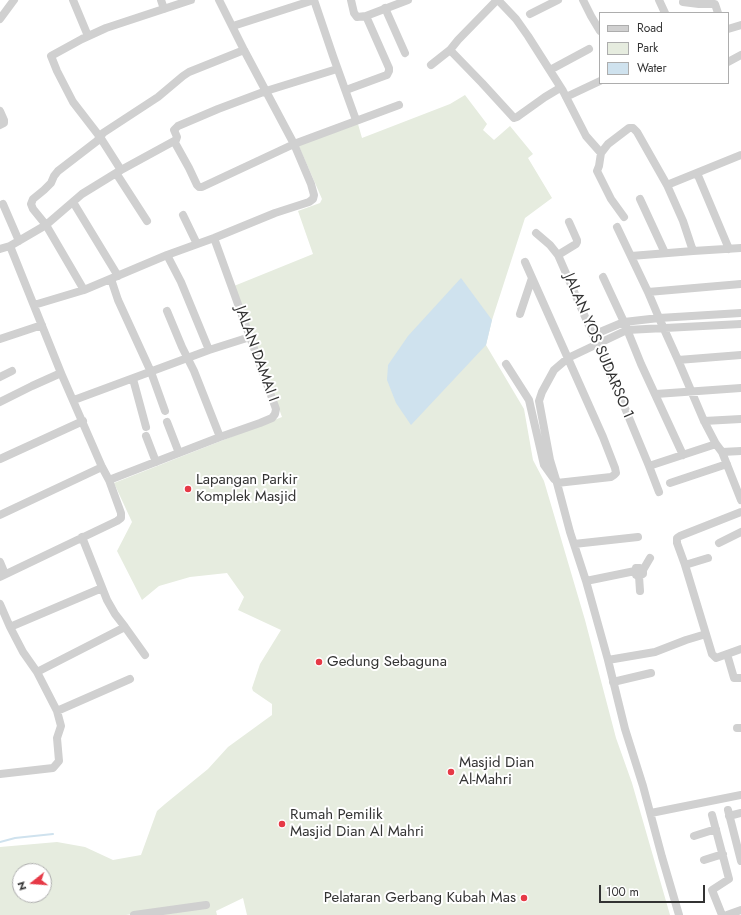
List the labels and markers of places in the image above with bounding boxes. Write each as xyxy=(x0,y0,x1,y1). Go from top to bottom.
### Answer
place label: Lapangan Parkir Komplek Masjid xyxy=(196,471,298,506)
marker: Lapangan Parkir Komplek Masjid xyxy=(183,484,193,494)
place label: Gedung Sebaguna xyxy=(327,653,447,671)
marker: Gedung Sebaguna xyxy=(314,657,324,667)
place label: Masjid Dian Al-Mahri xyxy=(459,754,534,789)
marker: Masjid Dian Al-Mahri xyxy=(446,767,456,777)
place label: Rumah Pemilik Masjid Dian Al Mahri xyxy=(290,806,424,841)
marker: Rumah Pemilik Masjid Dian Al Mahri xyxy=(277,819,287,829)
place label: Pelataran Gerbang Kubah Mas xyxy=(324,889,516,907)
marker: Pelataran Gerbang Kubah Mas xyxy=(519,893,529,903)

